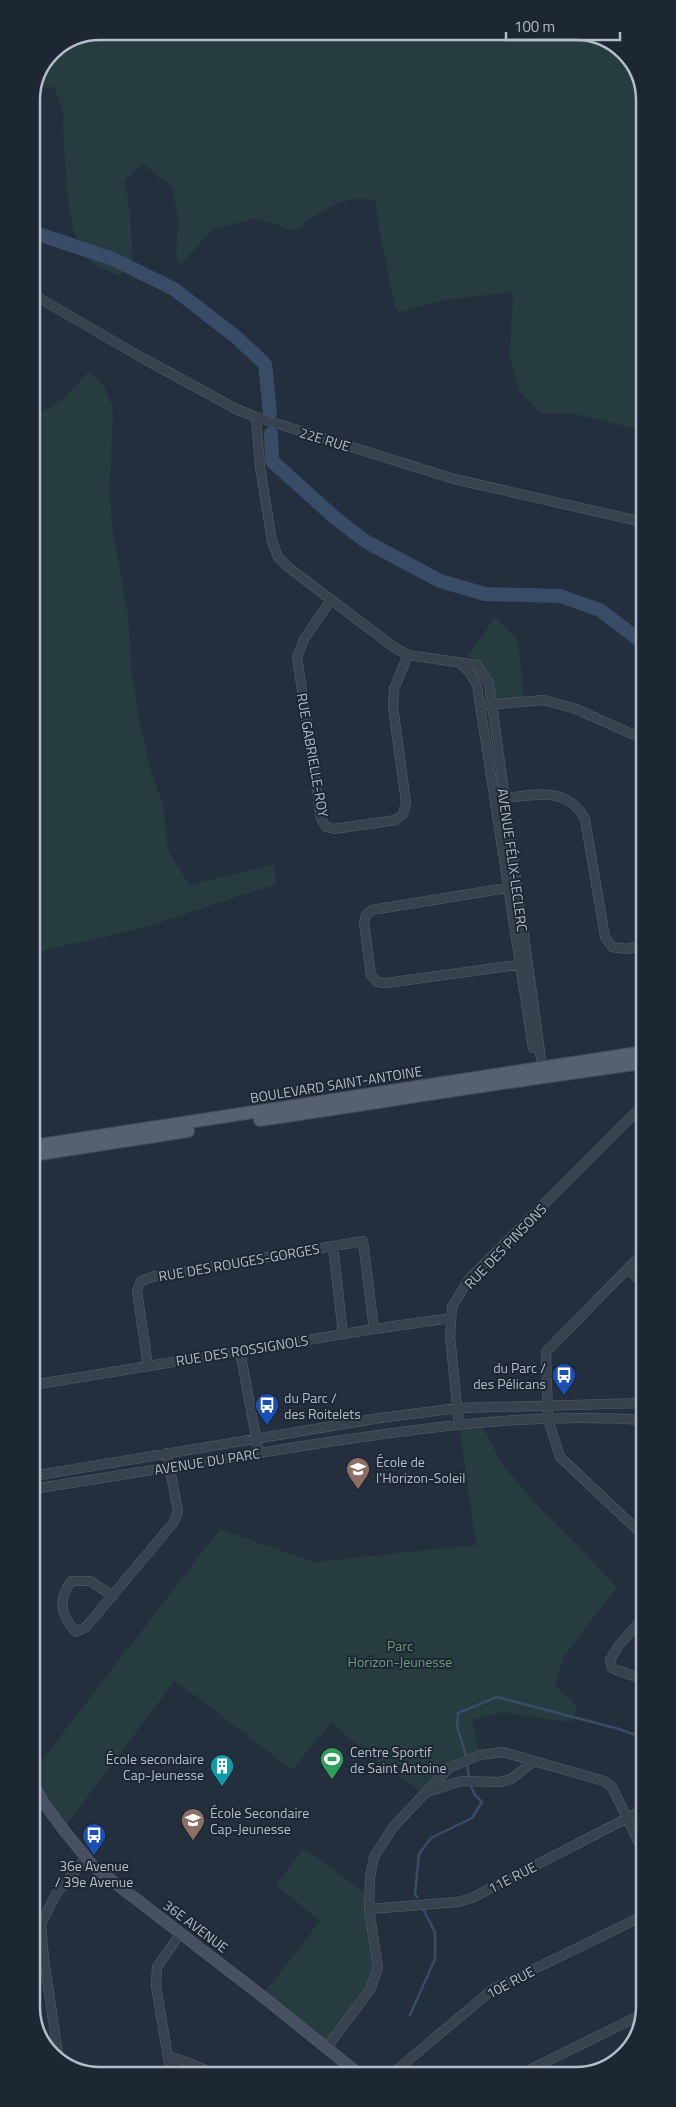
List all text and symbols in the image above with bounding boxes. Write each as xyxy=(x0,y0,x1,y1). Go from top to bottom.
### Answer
scale bar xyxy=(506,10,620,42)
text: 100 m xyxy=(514,15,555,38)
street label: 22E RUE xyxy=(297,421,353,457)
street label: RUE GABRIELLE-ROY xyxy=(292,691,334,819)
street label: AVENUE FÉLIX-LECLERC xyxy=(493,787,534,933)
street label: BOULEVARD SAINT-ANTOINE xyxy=(248,1060,424,1108)
street label: RUE DES PINSONS xyxy=(459,1199,551,1293)
street label: RUE DES ROUGES-GORGES xyxy=(157,1237,321,1287)
street label: RUE DES ROSSIGNOLS xyxy=(174,1329,310,1371)
place label: du Parc / des Pélicans xyxy=(473,1357,546,1394)
bus stop icon: du Parc / des Pélicans xyxy=(551,1362,577,1396)
place label: du Parc / des Roitelets xyxy=(284,1387,361,1424)
bus stop icon: du Parc / des Roitelets xyxy=(254,1392,280,1426)
street label: AVENUE DU PARC xyxy=(153,1442,262,1480)
place label: École de l'Horizon-Soleil xyxy=(376,1451,465,1488)
school or university icon: École de l'Horizon-Soleil xyxy=(345,1456,371,1490)
park label: Parc Horizon-Jeunesse xyxy=(348,1635,452,1672)
place label: Centre Sportif de Saint Antoine xyxy=(350,1741,446,1778)
sports icon: Centre Sportif de Saint Antoine xyxy=(319,1746,345,1780)
place label: École secondaire Cap-Jeunesse xyxy=(106,1748,204,1785)
building icon: École secondaire Cap-Jeunesse xyxy=(209,1753,235,1787)
place label: École Secondaire Cap-Jeunesse xyxy=(210,1802,309,1839)
school or university icon: École Secondaire Cap-Jeunesse xyxy=(180,1807,206,1841)
bus stop icon: 36e Avenue / 39e Avenue xyxy=(81,1822,107,1856)
place label: 36e Avenue / 39e Avenue xyxy=(55,1855,133,1892)
street label: 11E RUE xyxy=(484,1856,540,1898)
street label: 36E AVENUE xyxy=(159,1895,233,1958)
street label: 10E RUE xyxy=(482,1960,538,2003)

